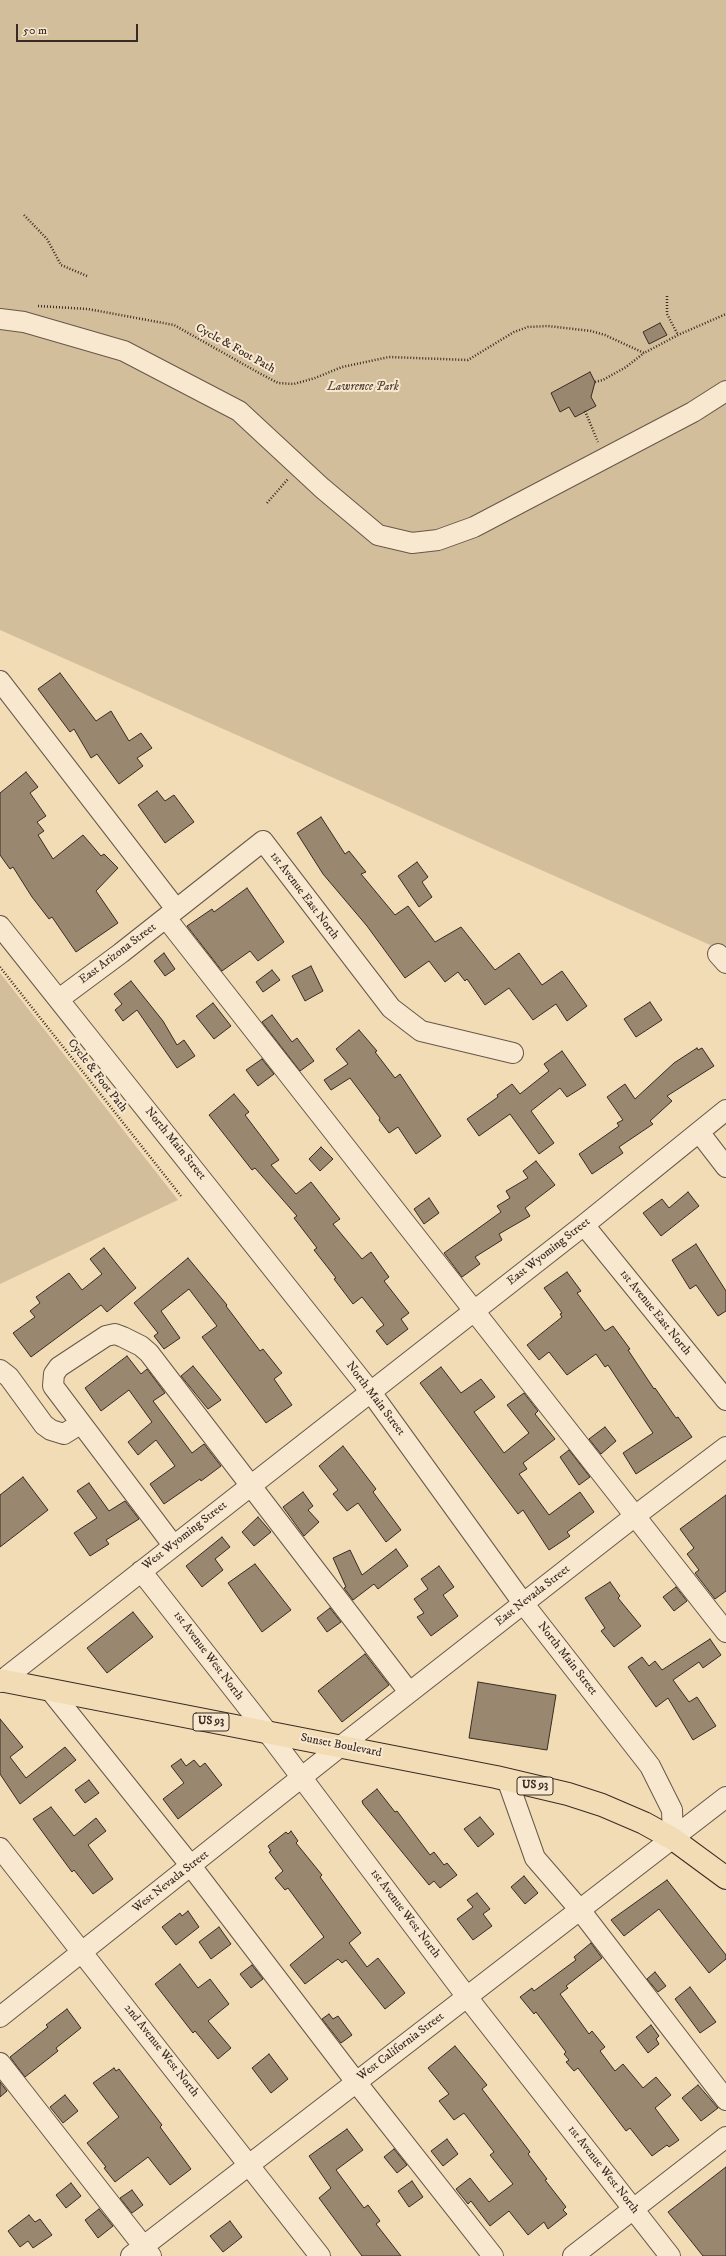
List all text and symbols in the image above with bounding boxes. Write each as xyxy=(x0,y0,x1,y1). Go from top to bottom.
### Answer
scale bar xyxy=(18,16,140,42)
text: 50 m xyxy=(23,23,47,38)
street label: Cycle & Foot Path xyxy=(193,321,277,377)
park label: Lawrence Park xyxy=(327,381,399,395)
street label: 1st Avenue East North xyxy=(266,849,342,943)
street label: East Arizona Street xyxy=(77,920,159,988)
street label: Cycle & Foot Path xyxy=(64,1037,130,1115)
street label: North Main Street xyxy=(141,1105,209,1183)
street label: East Wyoming Street xyxy=(505,1215,593,1289)
street label: 1st Avenue East North xyxy=(616,1267,694,1359)
street label: North Main Street xyxy=(342,1359,408,1439)
street label: West Wyoming Street xyxy=(140,1499,230,1573)
street label: East Nevada Street xyxy=(493,1562,573,1630)
street label: 1st Avenue West North xyxy=(170,1609,246,1703)
street label: North Main Street xyxy=(534,1620,600,1698)
road number: US 93 xyxy=(193,1713,229,1731)
street label: Sunset Boulevard xyxy=(299,1731,383,1761)
road number: US 93 xyxy=(517,1777,553,1795)
street label: West Nevada Street xyxy=(130,1848,212,1916)
street label: 1st Avenue West North xyxy=(367,1867,443,1961)
street label: 2nd Avenue West North xyxy=(120,2002,202,2100)
street label: West California Street xyxy=(355,2010,447,2084)
street label: 1st Avenue West North xyxy=(564,2123,642,2217)

